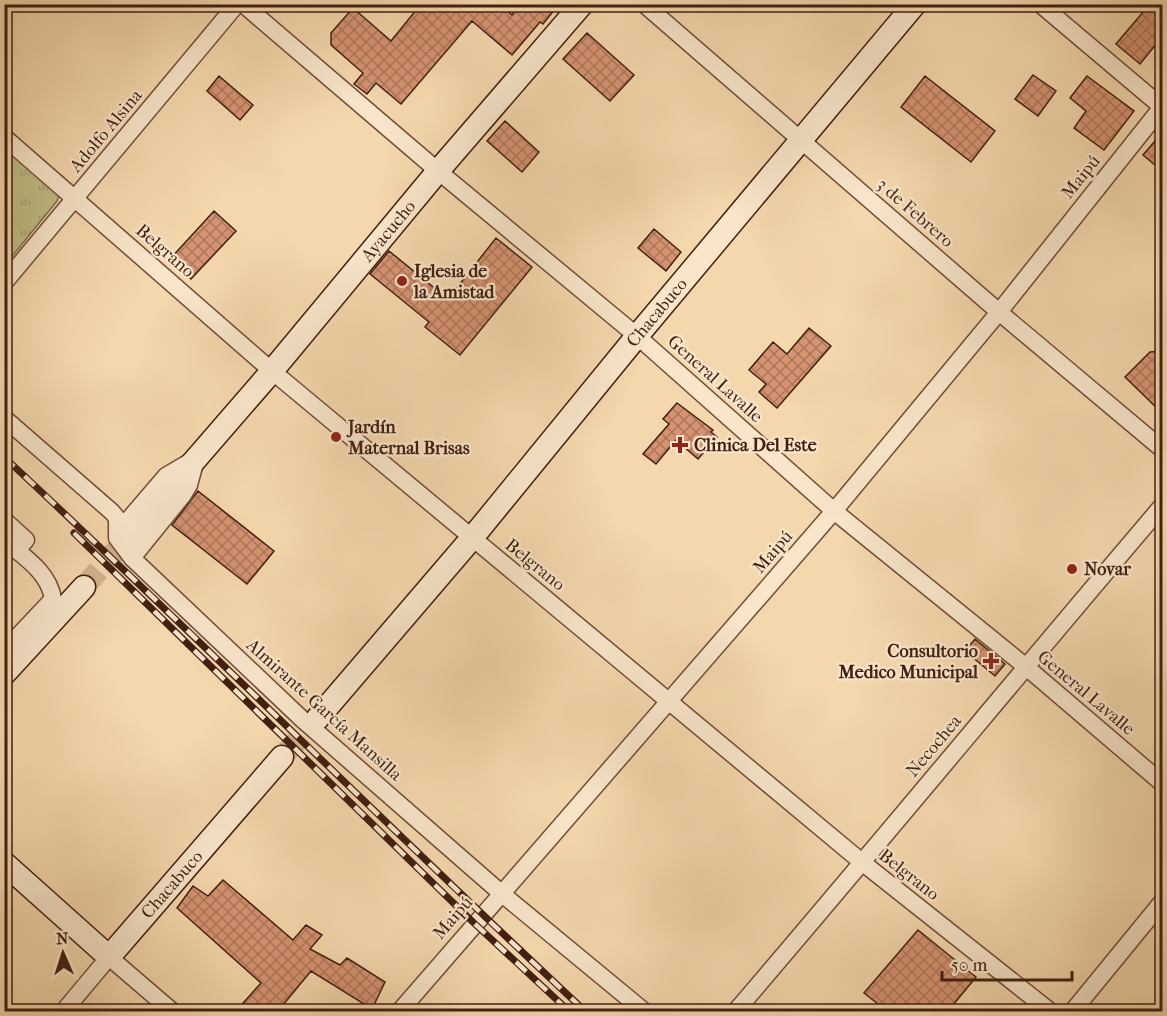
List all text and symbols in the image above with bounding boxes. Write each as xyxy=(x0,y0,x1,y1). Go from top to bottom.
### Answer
street label: Adolfo Alsina xyxy=(65,85,147,177)
street label: Maipú xyxy=(1057,151,1105,203)
street label: 3 de Febrero xyxy=(872,174,958,252)
street label: Ayacucho xyxy=(356,196,420,267)
street label: Belgrano xyxy=(131,220,199,282)
place label: Iglesia de la Amistad xyxy=(413,261,496,303)
marker: Iglesia de la Amistad xyxy=(395,274,409,288)
street label: Chacabuco xyxy=(622,274,692,351)
street label: General Lavalle xyxy=(663,331,767,427)
place label: Jardín Maternal Brisas xyxy=(346,417,470,459)
marker: Jardín Maternal Brisas xyxy=(329,430,343,444)
place label: Clinica Del Este xyxy=(694,435,817,456)
marker: Clinica Del Este xyxy=(671,436,689,454)
street label: Maipú xyxy=(749,526,797,578)
street label: Belgrano xyxy=(501,535,569,595)
place label: Novar xyxy=(1084,559,1131,580)
marker: Novar xyxy=(1065,562,1079,576)
street label: Almirante García Mansilla xyxy=(241,634,407,786)
place label: Consultorio Medico Municipal xyxy=(837,641,979,683)
street label: General Lavalle xyxy=(1033,646,1139,740)
marker: Consultorio Medico Municipal xyxy=(982,652,1000,670)
street label: Necochea xyxy=(902,710,966,781)
street label: Belgrano xyxy=(875,845,943,905)
street label: Chacabuco xyxy=(137,846,207,923)
street label: Maipú xyxy=(429,892,477,944)
north arrow xyxy=(33,923,93,983)
text: N xyxy=(56,929,70,948)
scale bar xyxy=(942,944,1072,982)
text: 50 m xyxy=(951,955,988,976)

